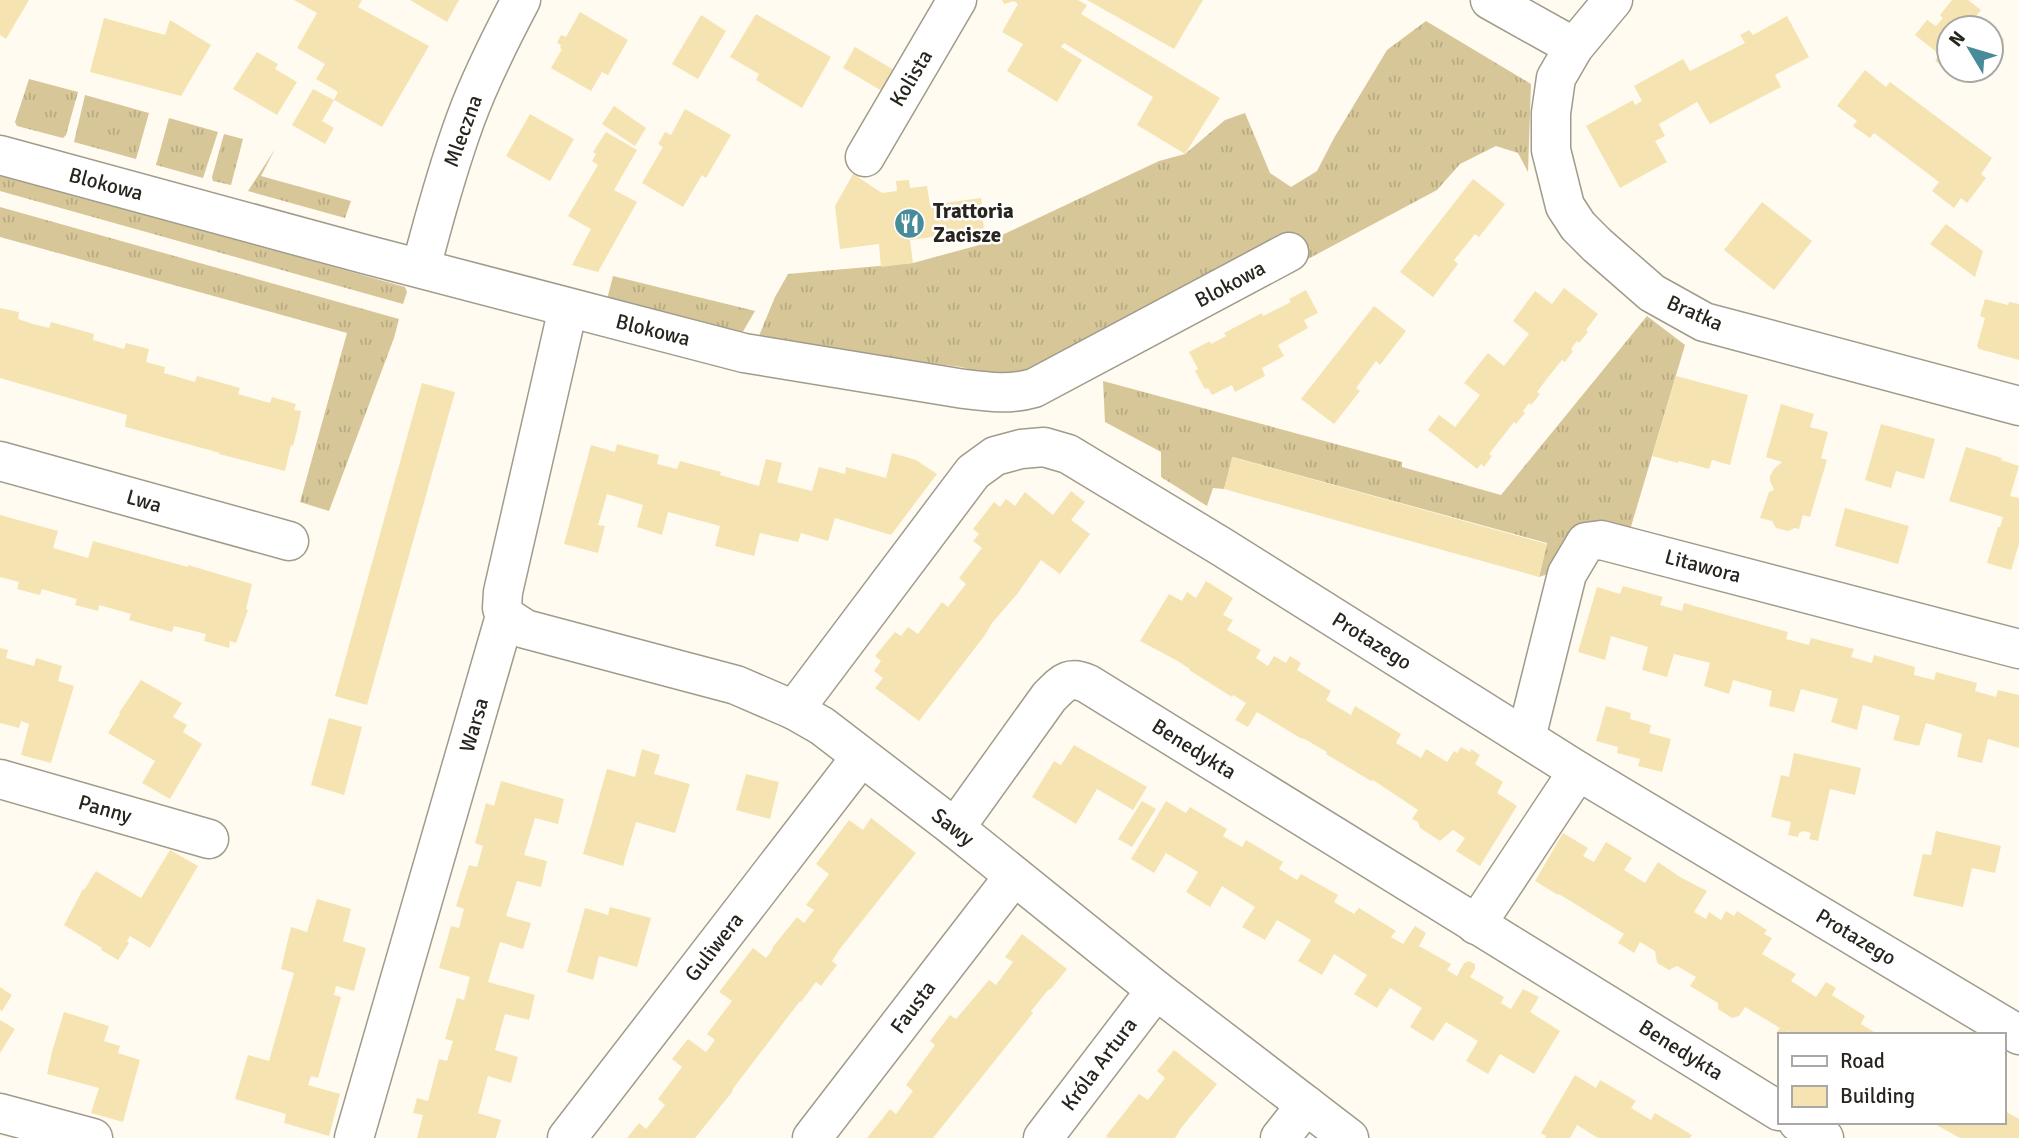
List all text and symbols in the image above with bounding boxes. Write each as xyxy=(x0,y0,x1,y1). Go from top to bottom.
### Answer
north arrow xyxy=(1935,14,2005,84)
text: N xyxy=(1944,27,1971,52)
street label: Kolista xyxy=(884,45,938,111)
street label: Mleczna xyxy=(438,91,488,171)
street label: Blokowa xyxy=(66,162,146,206)
place label: Trattoria Zacisze xyxy=(933,198,1014,248)
restaurant icon: Trattoria Zacisze xyxy=(893,206,927,240)
street label: Blokowa xyxy=(1190,255,1270,313)
street label: Bratka xyxy=(1663,289,1727,337)
street label: Blokowa xyxy=(613,308,693,352)
street label: Lwa xyxy=(123,484,165,518)
street label: Litawora xyxy=(1662,543,1744,589)
street label: Protazego xyxy=(1327,606,1417,676)
street label: Warsa xyxy=(454,695,494,755)
street label: Benedykta xyxy=(1147,713,1241,785)
street label: Panny xyxy=(75,789,135,829)
street label: Sawy xyxy=(926,802,980,852)
street label: Protazego xyxy=(1811,903,1901,971)
street label: Guliwera xyxy=(679,907,749,987)
street label: Fausta xyxy=(885,975,941,1039)
street label: Króla Artura xyxy=(1055,1012,1143,1116)
street label: Benedykta xyxy=(1634,1014,1728,1086)
legend xyxy=(1778,1033,2005,1124)
text: Road xyxy=(1840,1048,1885,1074)
text: Building xyxy=(1840,1083,1915,1109)

